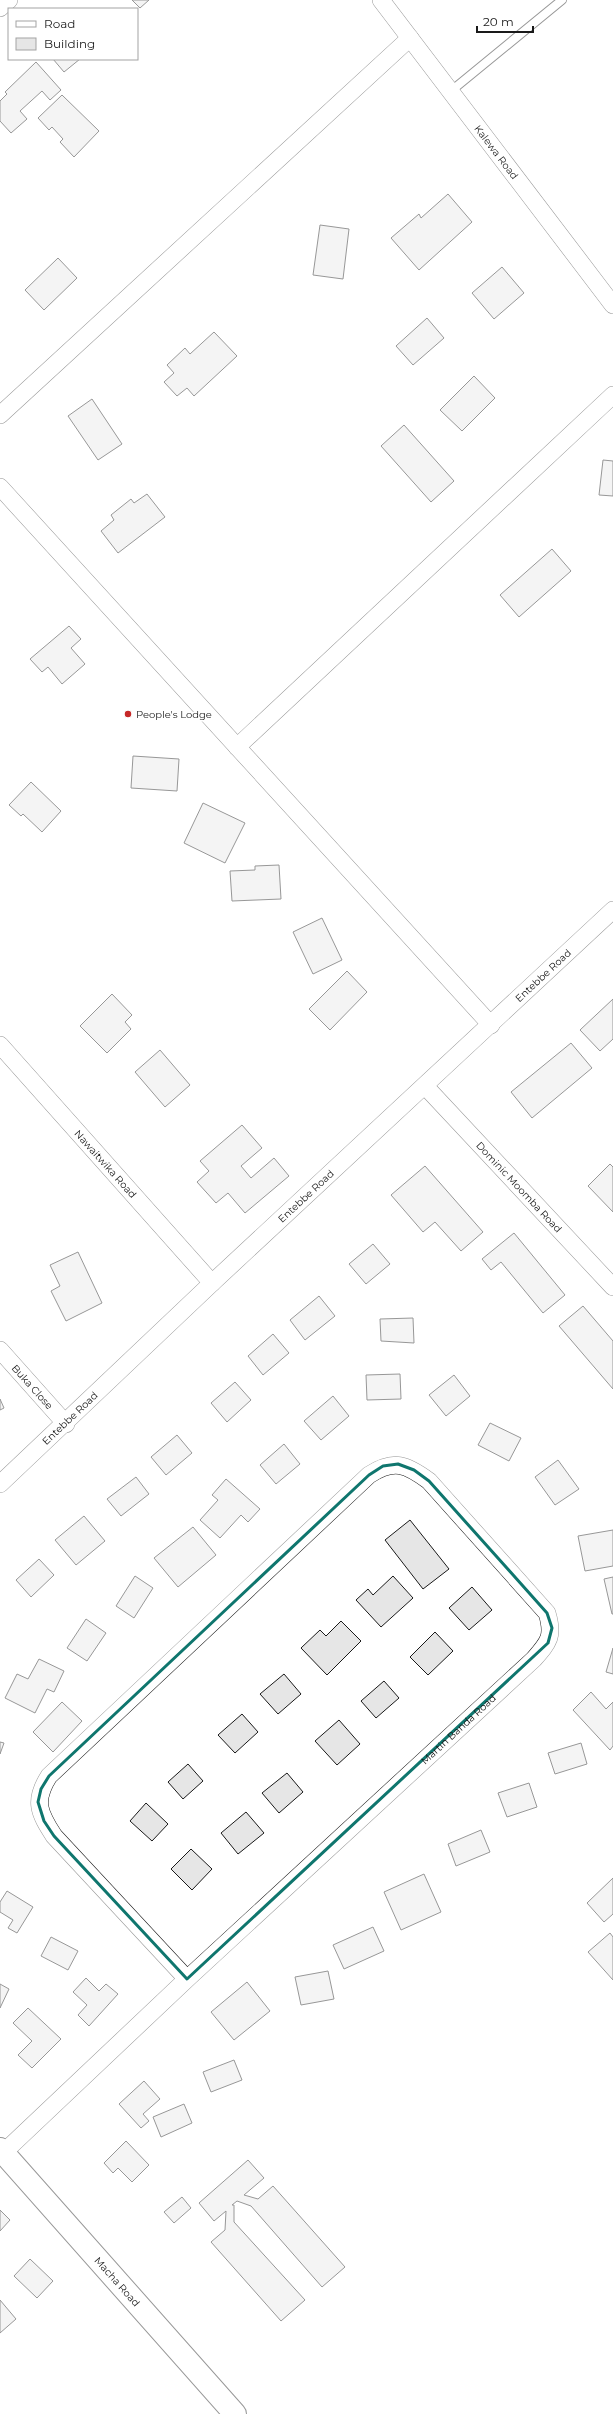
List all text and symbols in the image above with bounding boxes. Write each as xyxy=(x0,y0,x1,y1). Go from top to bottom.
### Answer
legend xyxy=(8,8,138,60)
scale bar xyxy=(477,8,533,34)
text: 20 m xyxy=(483,14,514,29)
text: Road xyxy=(44,16,75,31)
text: Building xyxy=(44,36,95,51)
street label: Kalewa Road xyxy=(471,123,521,182)
place label: People's Lodge xyxy=(136,708,212,721)
marker: People's Lodge xyxy=(123,709,133,719)
street label: Entebbe Road xyxy=(512,946,574,1005)
street label: Nawaitwika Road xyxy=(72,1127,139,1201)
street label: Dominic Moomba Road xyxy=(473,1139,565,1235)
street label: Entebbe Road xyxy=(275,1167,337,1225)
street label: Buka Close xyxy=(9,1362,56,1412)
street label: Entebbe Road xyxy=(39,1389,101,1448)
street label: Martin Banda Road xyxy=(418,1692,499,1767)
street label: Macha Road xyxy=(91,2254,143,2309)

